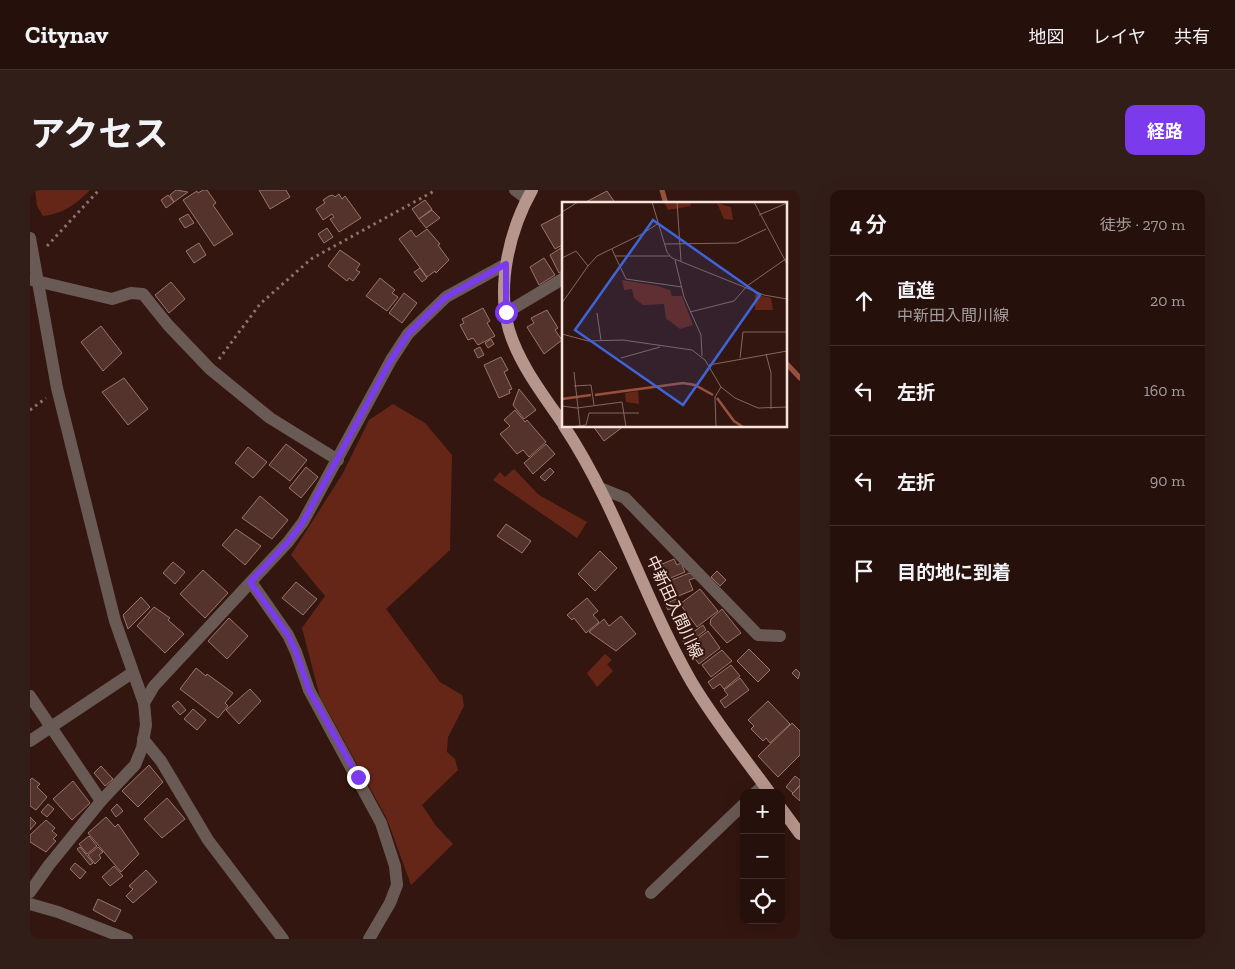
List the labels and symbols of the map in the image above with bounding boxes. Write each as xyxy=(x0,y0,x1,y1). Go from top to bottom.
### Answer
inset map xyxy=(562,202,788,428)
route start xyxy=(495,301,518,324)
street label: 中新田入間川線 xyxy=(642,552,707,662)
route end xyxy=(347,766,370,789)

